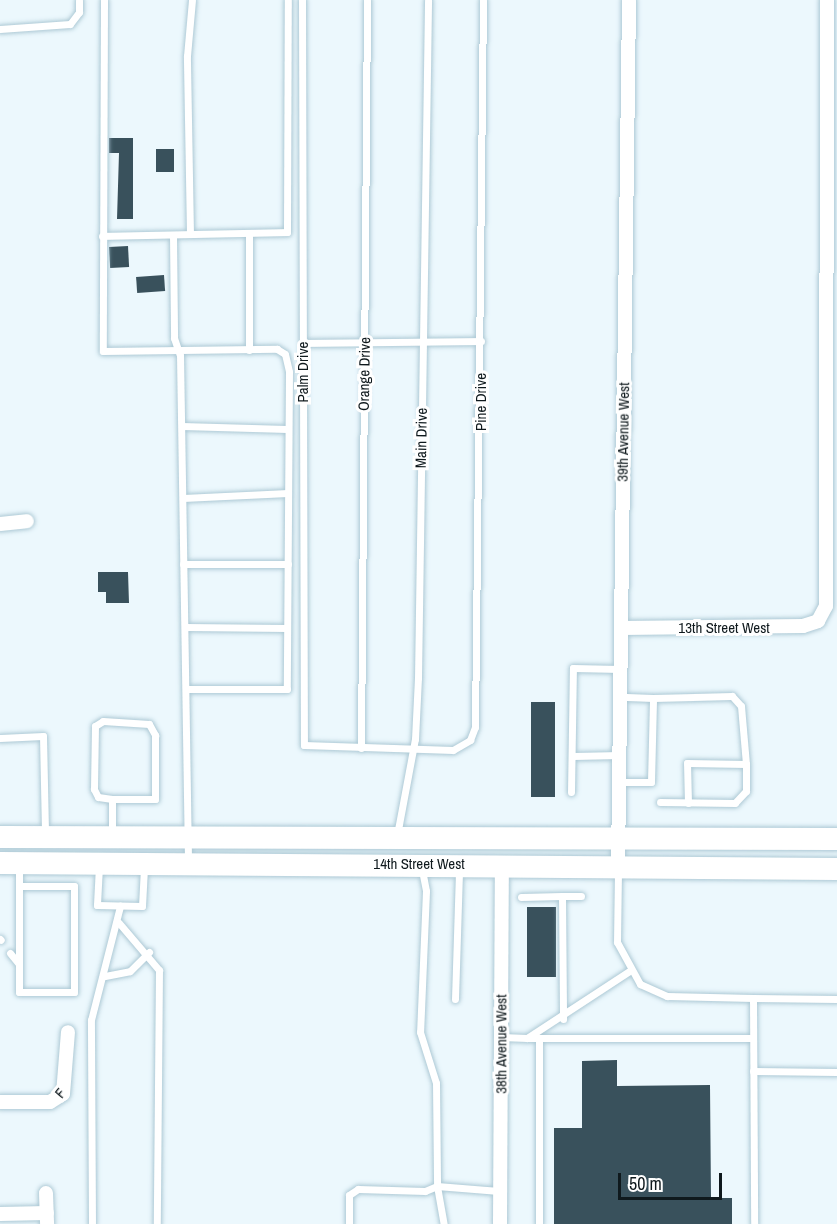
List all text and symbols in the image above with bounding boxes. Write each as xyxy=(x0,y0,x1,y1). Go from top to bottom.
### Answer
street label: Orange Drive xyxy=(354,337,374,411)
street label: Palm Drive xyxy=(294,342,312,402)
street label: Pine Drive xyxy=(472,373,490,431)
street label: 39th Avenue West xyxy=(613,382,633,482)
street label: Main Drive xyxy=(411,408,431,468)
street label: 13th Street West xyxy=(678,619,770,637)
street label: 14th Street West xyxy=(373,855,465,873)
street label: 38th Avenue West xyxy=(492,994,510,1094)
street label: F xyxy=(51,1084,69,1102)
scale bar xyxy=(621,1161,724,1199)
text: 50 m xyxy=(629,1171,662,1196)

